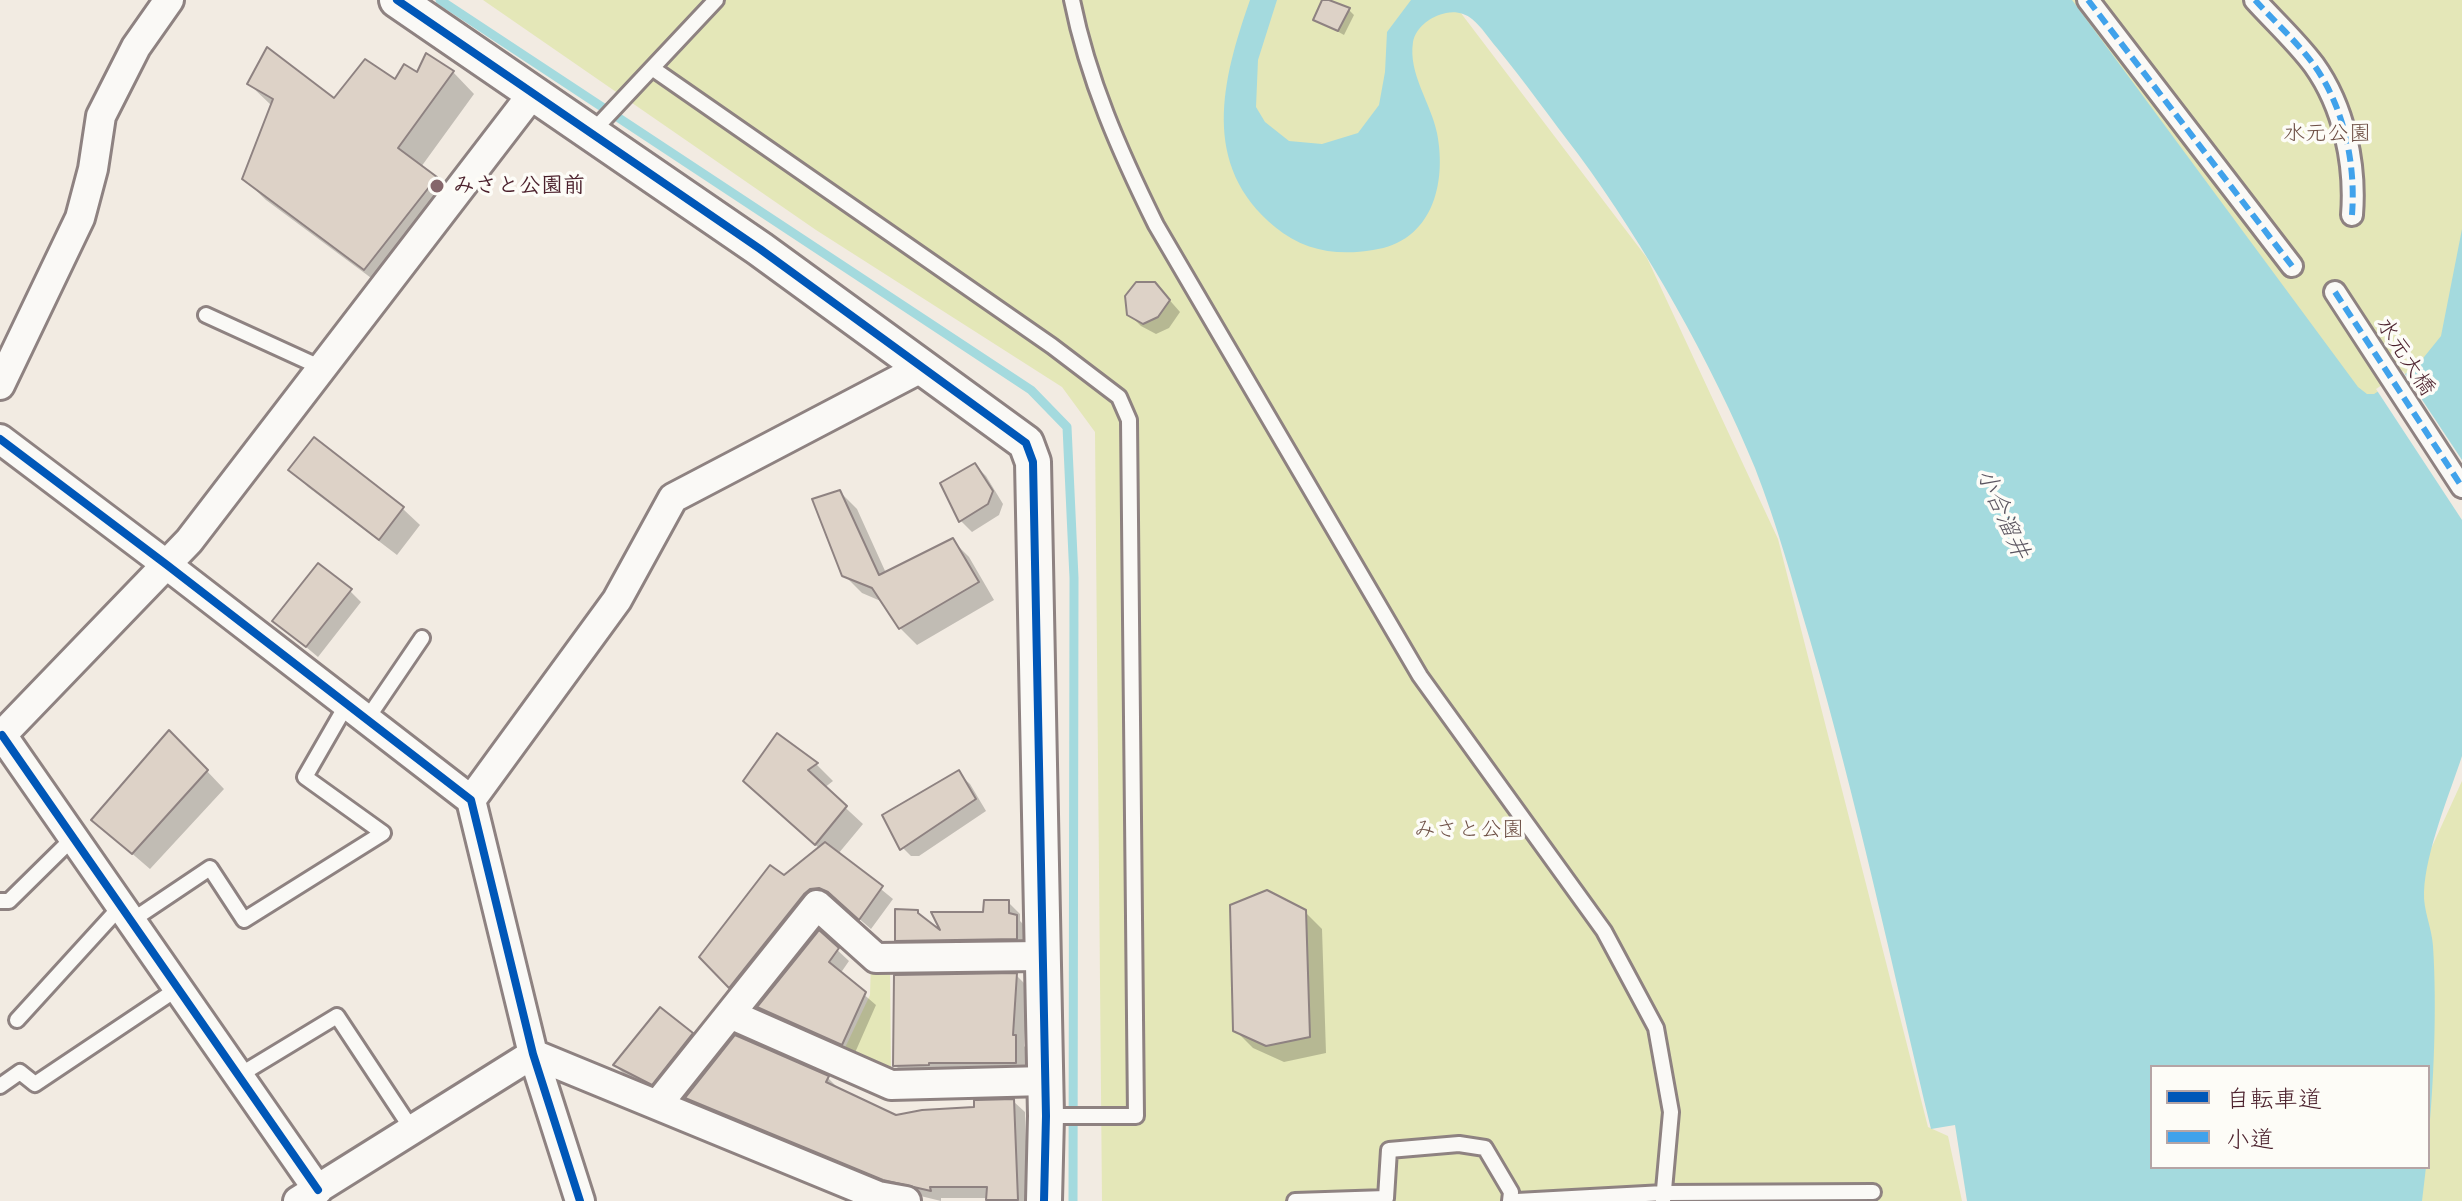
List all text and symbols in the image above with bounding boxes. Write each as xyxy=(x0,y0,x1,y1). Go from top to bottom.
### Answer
park label: 水元公園 xyxy=(2283,121,2371,147)
place label: みさと公園前 xyxy=(453,173,585,199)
marker: みさと公園前 xyxy=(428,177,446,195)
street label: 水元大橋 xyxy=(2370,313,2440,401)
water label: 小合溜井 xyxy=(1969,464,2035,564)
park label: みさと公園 xyxy=(1414,817,1524,843)
legend xyxy=(2150,1065,2430,1169)
text: 自転車道 xyxy=(2226,1083,2322,1115)
text: 小道 xyxy=(2226,1123,2274,1155)

